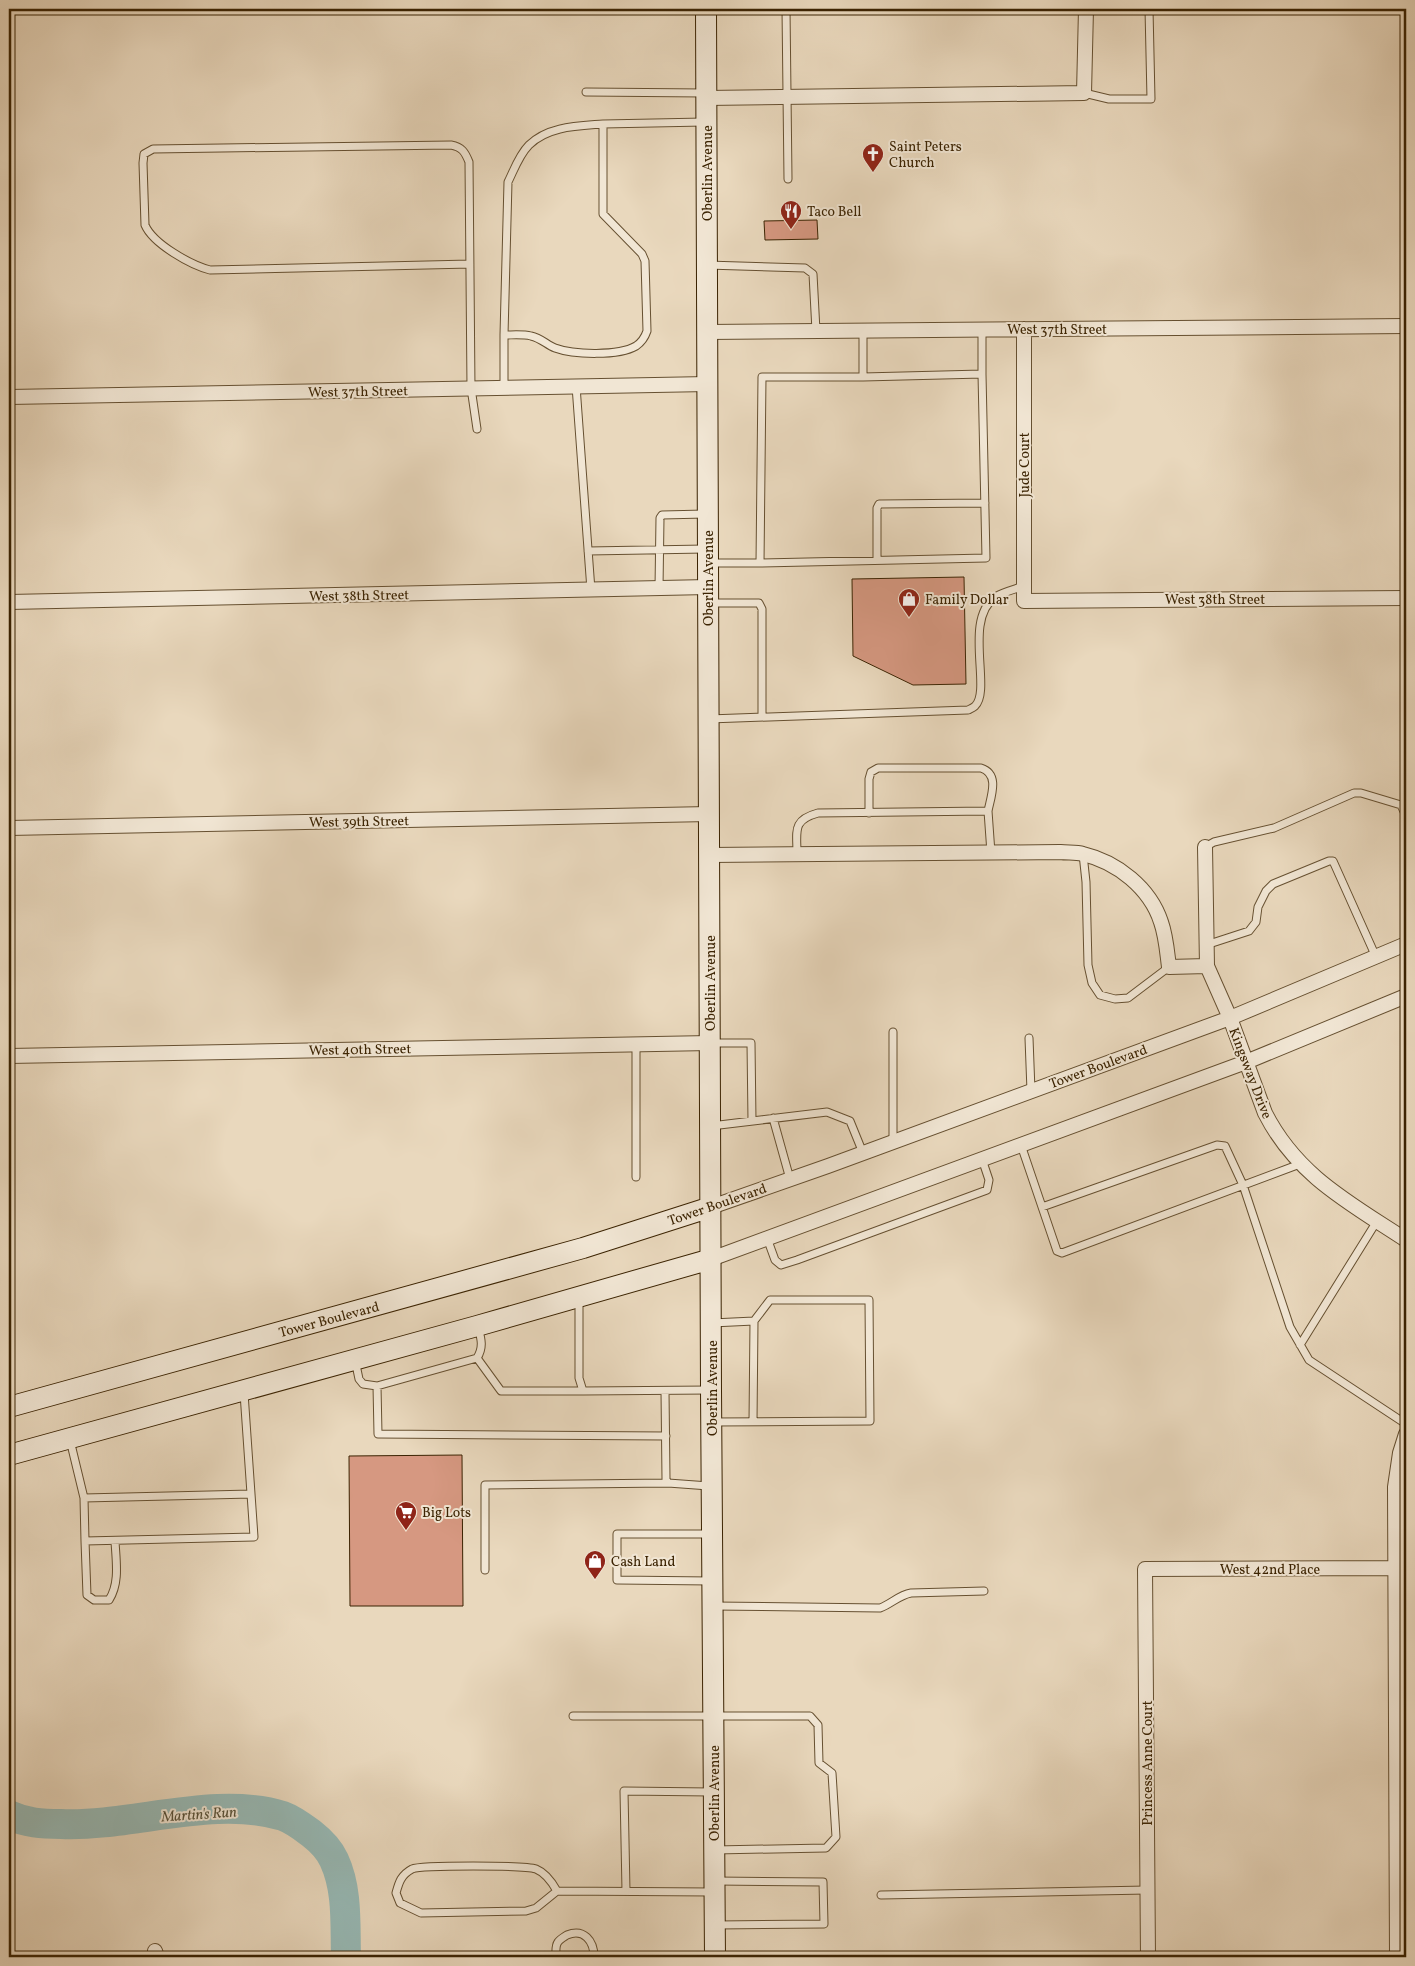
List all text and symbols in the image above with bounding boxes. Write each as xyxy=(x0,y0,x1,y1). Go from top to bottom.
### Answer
street label: Oberlin Avenue xyxy=(699,125,718,221)
place label: Saint Peters Church xyxy=(889,138,962,173)
church icon: Saint Peters Church xyxy=(861,142,885,173)
restaurant icon: Taco Bell xyxy=(779,199,803,230)
place label: Taco Bell xyxy=(807,203,862,222)
street label: West 37th Street xyxy=(1007,321,1107,340)
street label: West 37th Street xyxy=(308,382,408,403)
street label: Jude Court xyxy=(1016,432,1035,498)
street label: Oberlin Avenue xyxy=(700,530,719,626)
street label: West 38th Street xyxy=(309,586,409,607)
shop icon: Family Dollar xyxy=(897,587,921,618)
place label: Family Dollar xyxy=(925,591,1009,610)
street label: West 38th Street xyxy=(1165,591,1265,610)
street label: West 39th Street xyxy=(309,812,409,833)
street label: Oberlin Avenue xyxy=(702,935,721,1031)
street label: Kingsway Drive xyxy=(1223,1025,1276,1122)
street label: West 40th Street xyxy=(309,1040,412,1061)
street label: Tower Boulevard xyxy=(1047,1041,1150,1094)
street label: Tower Boulevard xyxy=(666,1180,770,1231)
street label: Tower Boulevard xyxy=(277,1298,382,1343)
street label: Oberlin Avenue xyxy=(704,1340,723,1436)
supermarket icon: Big Lots xyxy=(394,1500,418,1531)
place label: Big Lots xyxy=(422,1504,471,1523)
shop icon: Cash Land xyxy=(583,1549,607,1580)
place label: Cash Land xyxy=(611,1553,675,1572)
street label: West 42nd Place xyxy=(1220,1561,1321,1580)
street label: Princess Anne Court xyxy=(1139,1700,1158,1826)
street label: Oberlin Avenue xyxy=(706,1745,725,1841)
water label: Martin's Run xyxy=(160,1802,238,1829)

